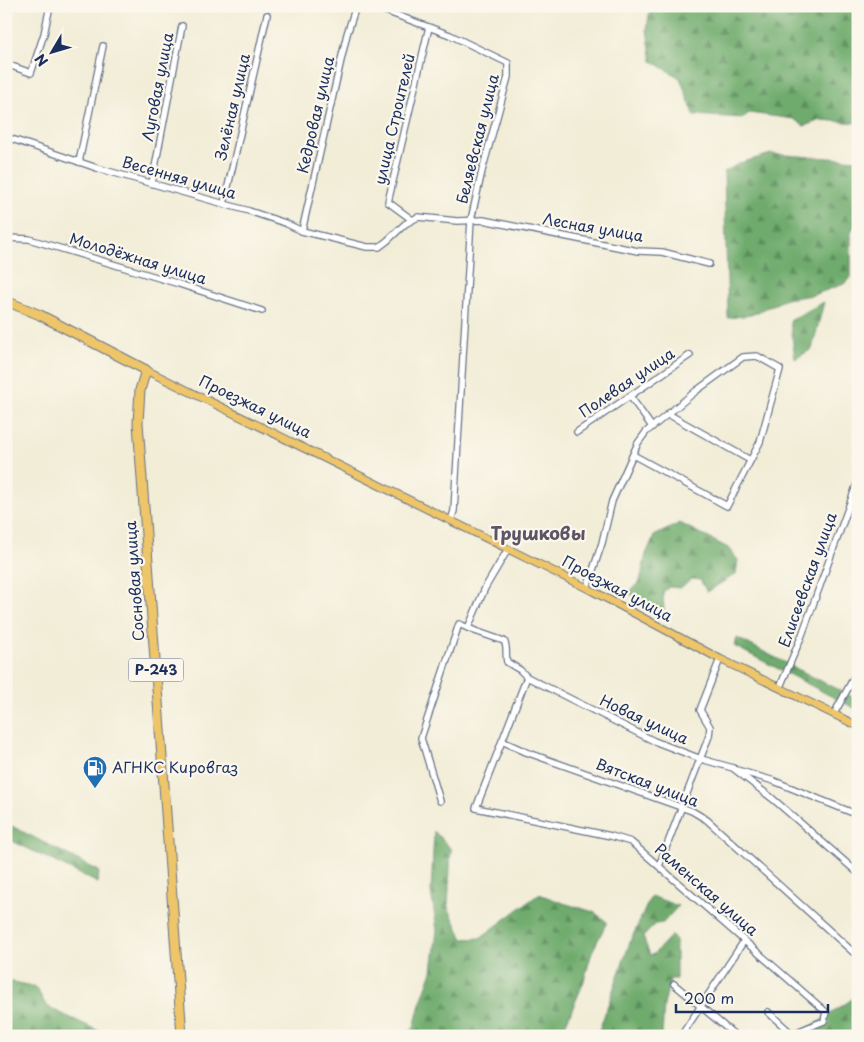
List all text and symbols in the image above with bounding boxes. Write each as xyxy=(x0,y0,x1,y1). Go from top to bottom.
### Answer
north arrow xyxy=(28,28,78,78)
street label: Луговая улица xyxy=(135,30,178,143)
text: N xyxy=(30,49,53,71)
street label: Зелёная улица xyxy=(208,50,255,162)
street label: улица Строителей xyxy=(367,51,420,187)
street label: Кедровая улица xyxy=(290,53,339,176)
street label: Беляевская улица xyxy=(449,71,504,206)
street label: Весенняя улица xyxy=(120,149,240,204)
street label: Лесная улица xyxy=(541,206,646,247)
street label: Молодёжная улица xyxy=(67,226,210,290)
street label: Полевая улица xyxy=(574,341,679,422)
street label: Проезжая улица xyxy=(196,369,316,443)
street label: Елисеевская улица xyxy=(771,508,842,650)
district label: Трушковы xyxy=(491,519,585,546)
street label: Сосновая улица xyxy=(118,520,149,642)
street label: Проезжая улица xyxy=(558,549,678,627)
road number: Р-243 xyxy=(128,658,184,682)
street label: Новая улица xyxy=(597,688,693,749)
street label: Вятская улица xyxy=(593,751,703,812)
fuel station icon: АГНКС Кировгаз xyxy=(82,755,108,789)
place label: АГНКС Кировгаз xyxy=(112,755,238,778)
street label: Раменская улица xyxy=(650,837,764,941)
scale bar xyxy=(676,982,829,1014)
text: 200 m xyxy=(684,986,734,1009)

